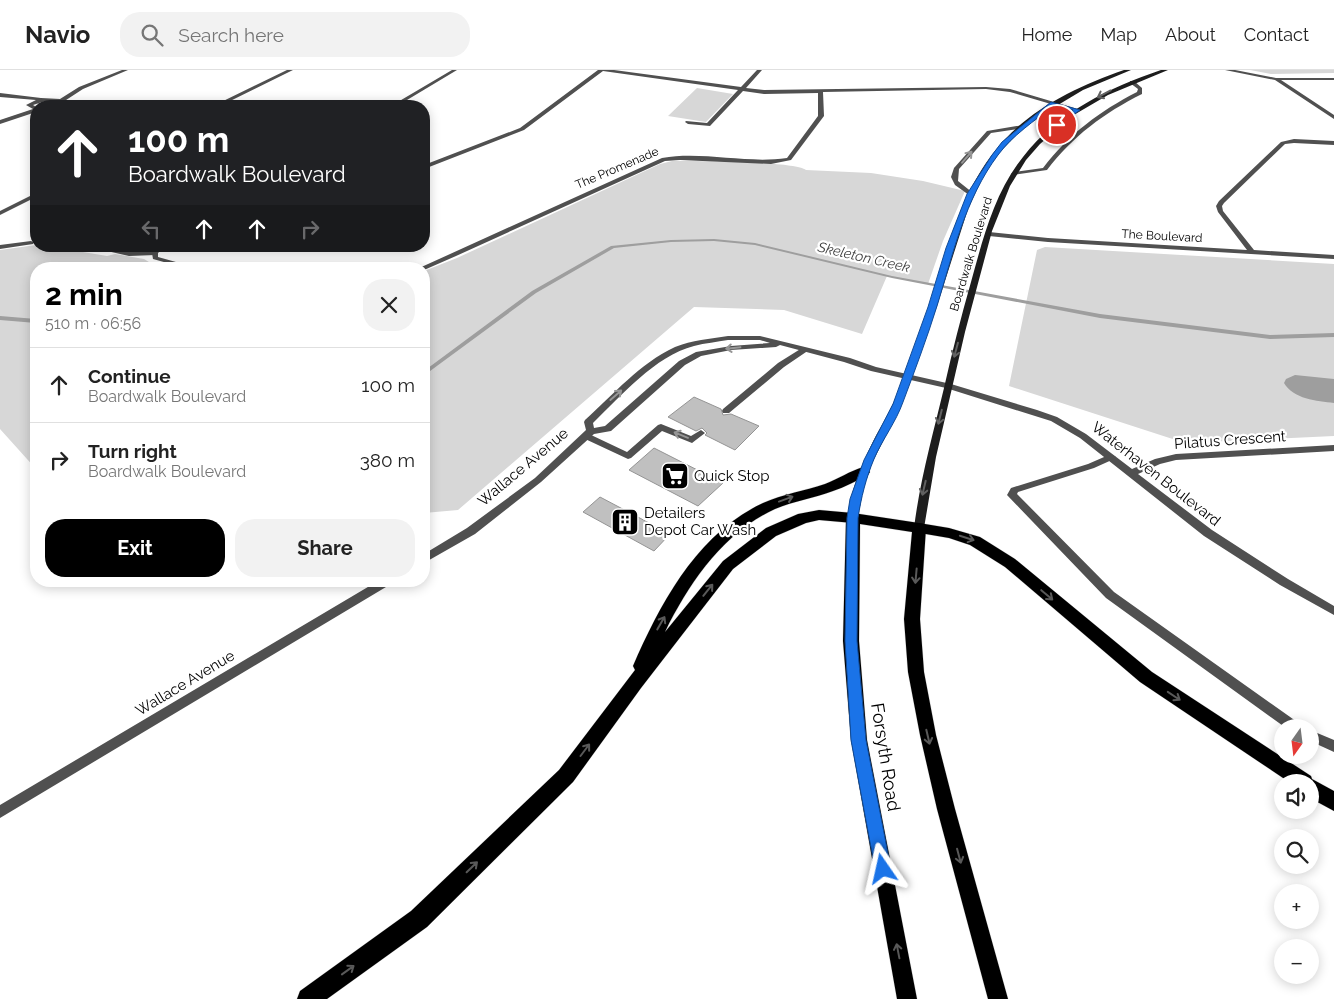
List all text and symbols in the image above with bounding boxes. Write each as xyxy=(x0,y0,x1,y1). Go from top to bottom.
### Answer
search box xyxy=(120,12,470,57)
text: Navio xyxy=(25,20,90,49)
icon: search xyxy=(138,21,166,49)
text: Search here xyxy=(178,24,284,46)
text: Home xyxy=(1021,24,1072,45)
text: Map xyxy=(1100,24,1137,45)
text: About xyxy=(1165,24,1216,45)
text: Contact xyxy=(1244,24,1309,45)
one-way arrow xyxy=(1097,90,1112,99)
pin xyxy=(1036,104,1078,146)
icon: arrive xyxy=(1043,111,1071,139)
text: 100 m xyxy=(128,119,229,160)
icon: ahead xyxy=(45,120,110,185)
street label: The Promenade xyxy=(573,144,661,192)
one-way arrow xyxy=(961,151,972,164)
text: Boardwalk Boulevard xyxy=(128,161,346,187)
street label: Boardwalk Boulevard xyxy=(947,195,995,313)
icon: left xyxy=(137,215,165,243)
icon: ahead xyxy=(190,215,218,243)
icon: ahead xyxy=(243,215,271,243)
icon: right xyxy=(296,215,324,243)
street label: The Boulevard xyxy=(1121,227,1203,245)
water label: Skeleton Creek xyxy=(815,238,912,275)
text: 2 min xyxy=(45,277,123,312)
button: close xyxy=(363,279,415,331)
text: 510 m · 06:56 xyxy=(45,314,141,333)
one-way arrow xyxy=(951,341,960,357)
one-way arrow xyxy=(726,343,742,353)
text: Continue xyxy=(88,365,171,387)
icon: ahead xyxy=(45,371,73,399)
text: 100 m xyxy=(361,374,415,396)
text: Boardwalk Boulevard xyxy=(88,387,246,406)
one-way arrow xyxy=(609,389,622,400)
one-way arrow xyxy=(935,409,944,425)
street label: Waterhaven Boulevard xyxy=(1088,418,1224,530)
street label: Wallace Avenue xyxy=(474,424,572,510)
street label: Pilatus Crescent xyxy=(1174,427,1286,453)
one-way arrow xyxy=(674,430,689,440)
text: Turn right xyxy=(88,440,177,462)
icon: right xyxy=(45,446,73,474)
text: 380 m xyxy=(360,449,415,471)
supermarket icon: Quick Stop xyxy=(660,461,690,491)
text: Boardwalk Boulevard xyxy=(88,462,246,481)
place label: Quick Stop xyxy=(694,467,769,485)
one-way arrow xyxy=(919,480,928,496)
one-way arrow xyxy=(778,494,793,504)
place label: Detailers Depot Car Wash xyxy=(644,504,756,539)
building icon: Detailers Depot Car Wash xyxy=(610,507,640,537)
button: Exit xyxy=(45,519,225,577)
button: Share xyxy=(235,519,415,577)
one-way arrow xyxy=(959,534,974,543)
one-way arrow xyxy=(911,568,920,584)
one-way arrow xyxy=(702,584,713,597)
one-way arrow xyxy=(1040,589,1053,600)
one-way arrow xyxy=(657,616,667,630)
street label: Wallace Avenue xyxy=(132,646,238,720)
one-way arrow xyxy=(1167,691,1181,701)
street label: Forsyth Road xyxy=(867,701,905,813)
north arrow xyxy=(1274,719,1319,764)
map controls xyxy=(1274,719,1319,984)
one-way arrow xyxy=(924,729,934,745)
one-way arrow xyxy=(580,743,590,757)
button: sound xyxy=(1274,774,1319,819)
button: search xyxy=(1274,829,1319,874)
position arrow xyxy=(856,842,908,894)
one-way arrow xyxy=(954,848,964,864)
one-way arrow xyxy=(466,861,478,873)
button: + xyxy=(1274,884,1319,929)
button: − xyxy=(1274,939,1319,984)
one-way arrow xyxy=(893,943,903,959)
one-way arrow xyxy=(340,965,354,975)

